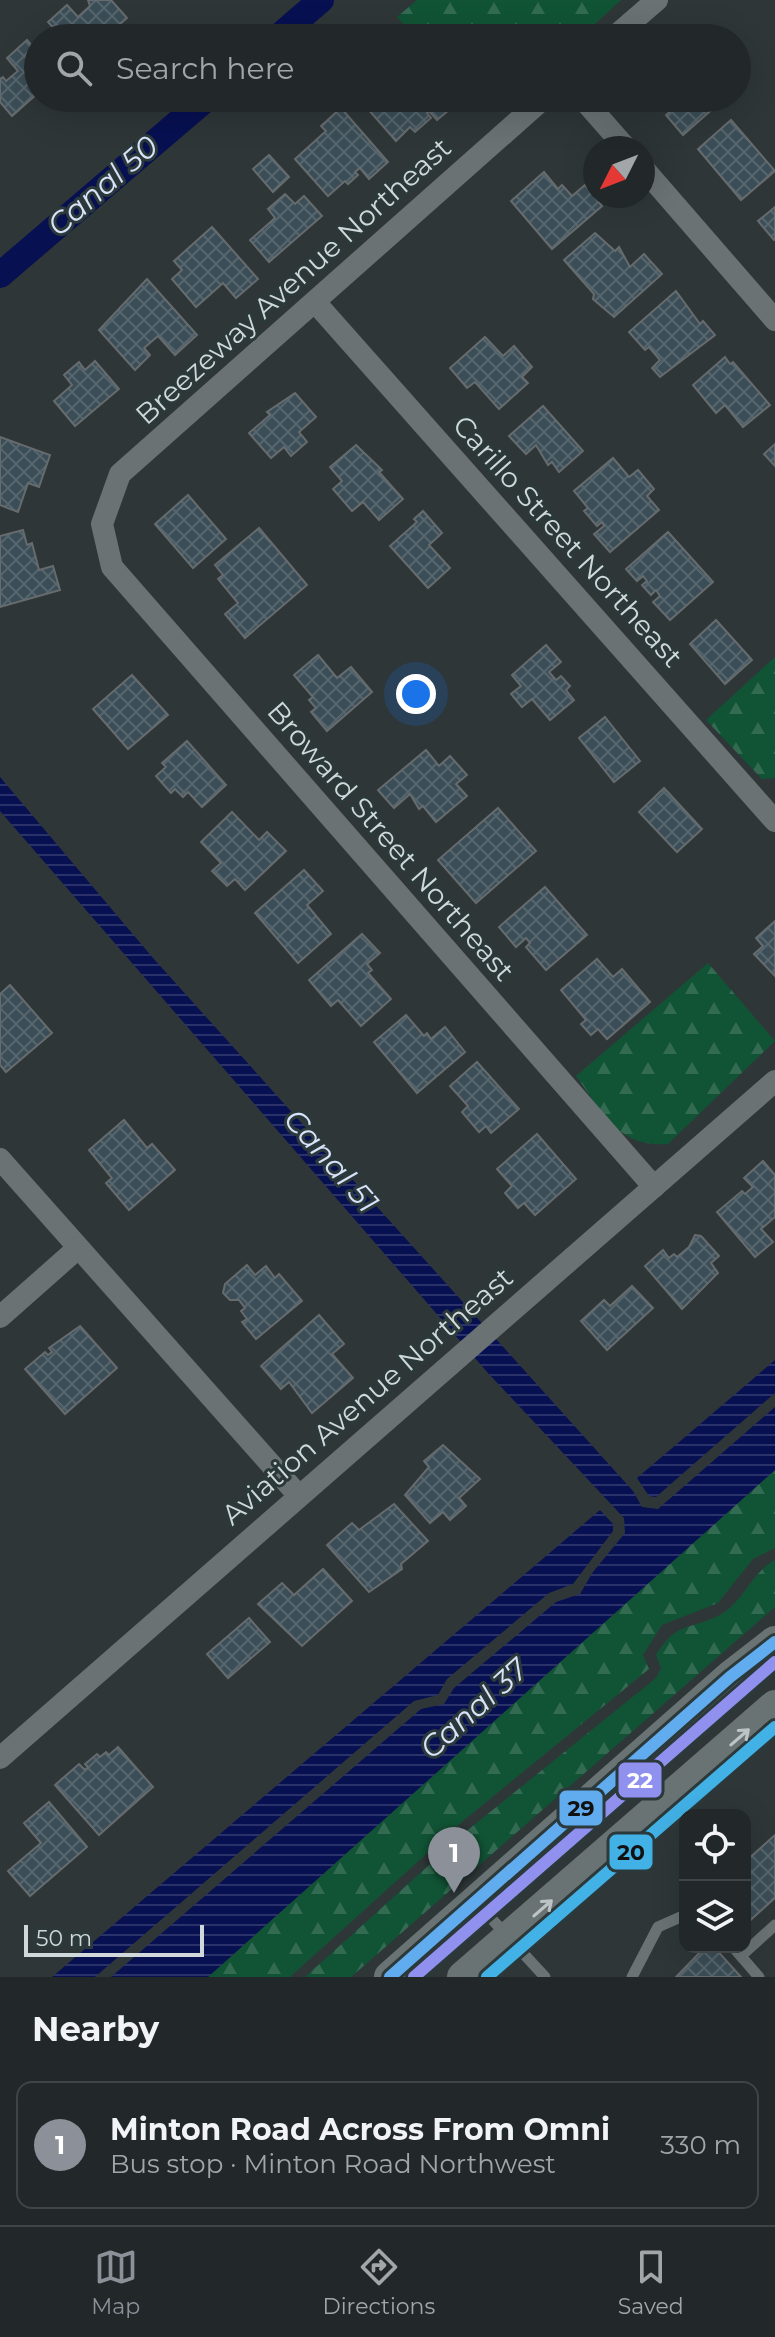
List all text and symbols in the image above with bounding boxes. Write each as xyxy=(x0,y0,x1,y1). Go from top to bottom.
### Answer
search box xyxy=(24,24,751,112)
icon: search xyxy=(52,46,96,90)
text: Search here xyxy=(116,50,294,87)
water label: Canal 50 xyxy=(40,127,166,244)
street label: Breezeway Avenue Northeast xyxy=(128,130,458,432)
north arrow xyxy=(583,136,655,208)
street label: Carillo Street Northeast xyxy=(446,408,690,674)
your location xyxy=(396,674,436,714)
street label: Broward Street Northeast xyxy=(260,694,522,988)
water label: Canal 51 xyxy=(276,1101,387,1220)
street label: Aviation Avenue Northeast xyxy=(214,1260,520,1532)
water label: Canal 37 xyxy=(412,1649,537,1767)
one-way arrow xyxy=(729,1728,749,1746)
line badge: 22 xyxy=(617,1761,663,1799)
text: 22 xyxy=(627,1767,653,1794)
line badge: 29 xyxy=(558,1789,604,1827)
text: 29 xyxy=(568,1795,595,1822)
map controls xyxy=(679,1809,751,1953)
button: locate xyxy=(679,1809,751,1881)
pin: 1 xyxy=(428,1827,480,1893)
line badge: 20 xyxy=(608,1833,654,1871)
text: 20 xyxy=(617,1839,645,1866)
button: layers xyxy=(679,1881,751,1953)
one-way arrow xyxy=(533,1899,553,1917)
scale bar xyxy=(24,1921,204,1957)
text: 50 m xyxy=(36,1925,92,1952)
text: Nearby xyxy=(32,2008,159,2050)
text: Minton Road Across From Omni xyxy=(110,2111,610,2148)
text: 1 xyxy=(55,2129,65,2161)
text: 330 m xyxy=(660,2129,741,2161)
text: Bus stop · Minton Road Northwest xyxy=(110,2148,556,2180)
tab: Map xyxy=(91,2245,140,2320)
tab: Directions xyxy=(323,2245,435,2320)
tab: Saved xyxy=(618,2245,684,2320)

